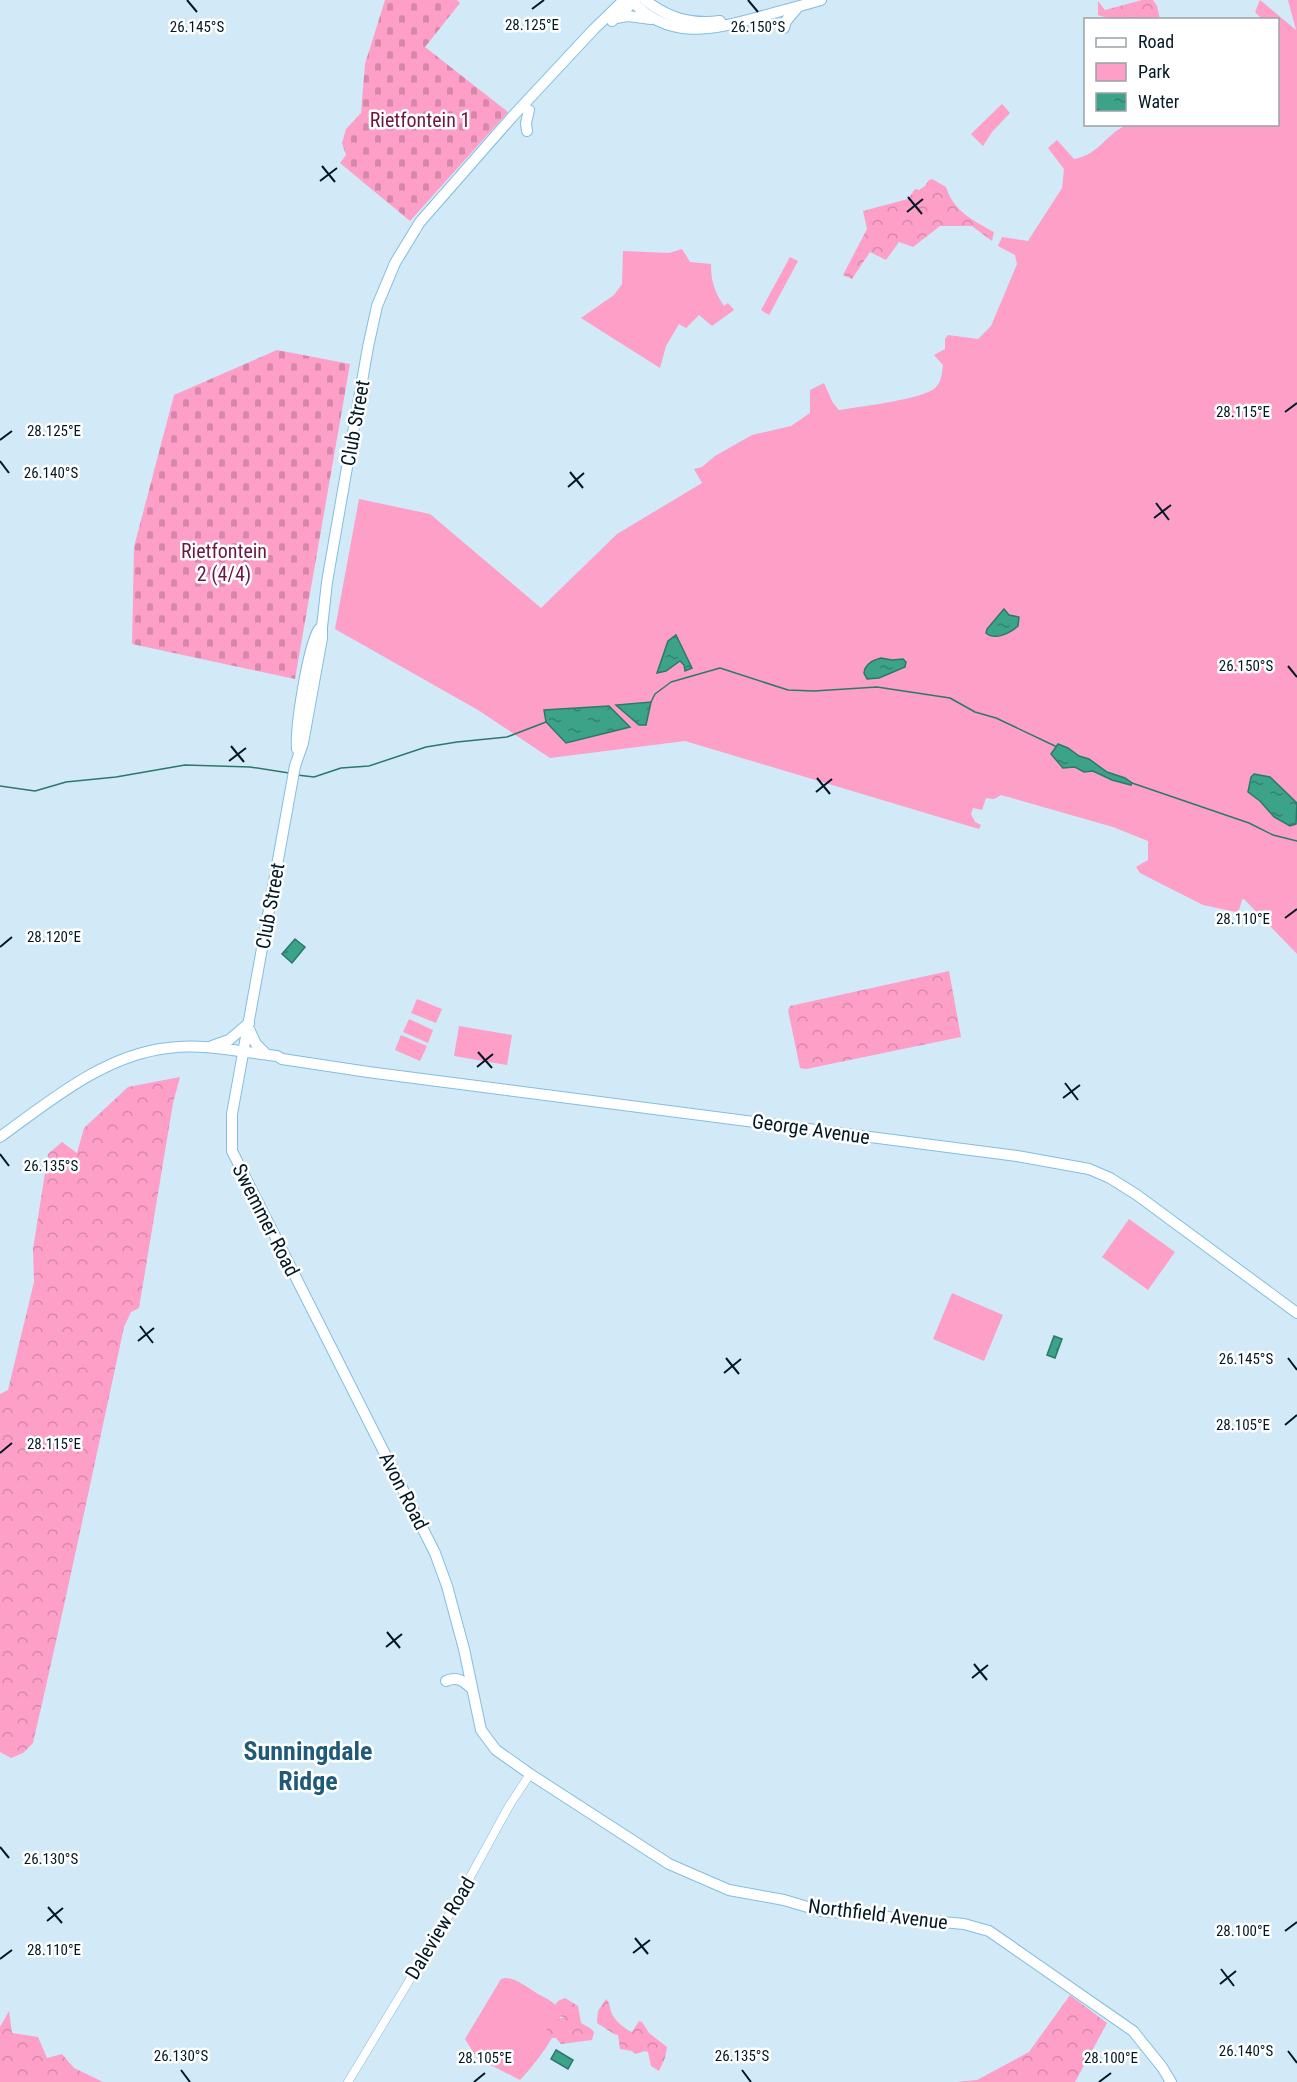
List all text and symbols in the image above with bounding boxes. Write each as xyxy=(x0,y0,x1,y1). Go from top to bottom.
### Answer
text: 28.125°E xyxy=(505,16,559,34)
text: 26.145°S xyxy=(170,18,224,36)
text: 26.150°S xyxy=(731,18,785,36)
legend xyxy=(1084,18,1279,126)
text: Road xyxy=(1138,31,1174,52)
text: Park xyxy=(1138,61,1170,82)
text: Water xyxy=(1138,91,1180,112)
park label: Rietfontein 1 xyxy=(370,108,470,132)
street label: Club Street xyxy=(336,378,374,468)
text: 28.115°E xyxy=(1216,403,1270,421)
text: 28.125°E xyxy=(27,422,81,440)
text: 26.140°S xyxy=(24,464,78,482)
park label: Rietfontein 2 (4/4) xyxy=(181,539,267,586)
text: 26.150°S xyxy=(1219,657,1273,675)
street label: Club Street xyxy=(251,861,289,951)
text: 28.110°E xyxy=(1216,910,1270,928)
text: 28.120°E xyxy=(27,928,81,946)
street label: George Avenue xyxy=(751,1109,871,1149)
text: 26.135°S xyxy=(24,1157,78,1175)
street label: Swemmer Road xyxy=(227,1160,305,1280)
text: 26.145°S xyxy=(1219,1350,1273,1368)
text: 28.105°E xyxy=(1216,1416,1270,1434)
text: 28.115°E xyxy=(27,1435,81,1453)
street label: Avon Road xyxy=(374,1448,434,1534)
district label: Sunningdale Ridge xyxy=(244,1736,372,1796)
text: 26.130°S xyxy=(24,1850,78,1868)
street label: Daleview Road xyxy=(400,1872,480,1984)
street label: Northfield Avenue xyxy=(807,1894,949,1934)
text: 28.100°E xyxy=(1216,1922,1270,1940)
text: 28.110°E xyxy=(27,1941,81,1959)
text: 26.140°S xyxy=(1219,2042,1273,2060)
text: 26.130°S xyxy=(154,2047,208,2065)
text: 26.135°S xyxy=(715,2047,769,2065)
text: 28.105°E xyxy=(458,2049,512,2067)
text: 28.100°E xyxy=(1084,2049,1138,2067)

